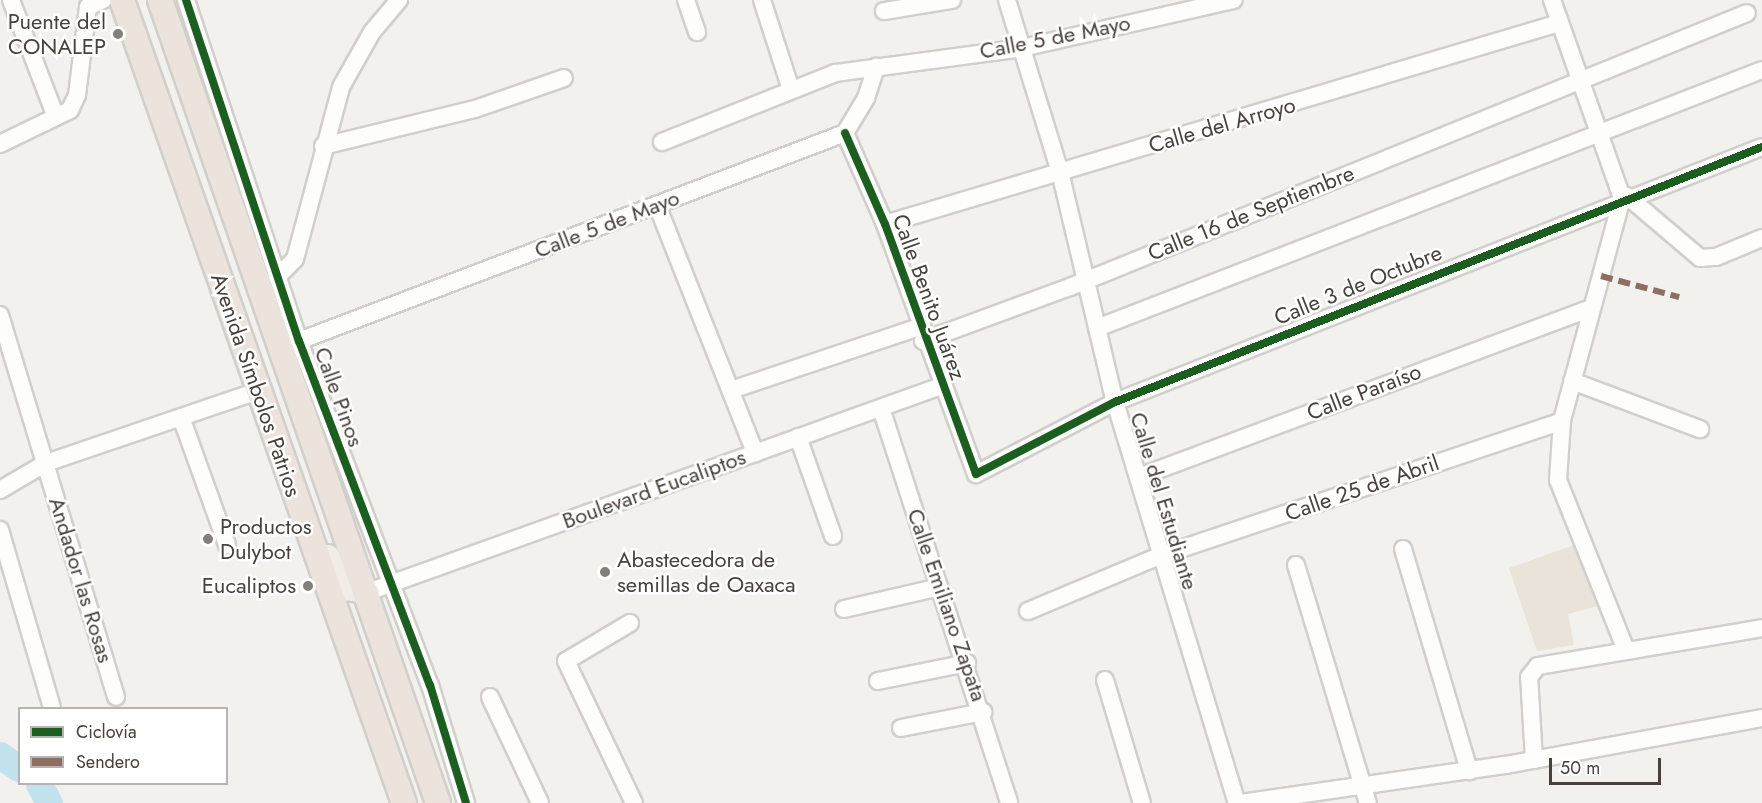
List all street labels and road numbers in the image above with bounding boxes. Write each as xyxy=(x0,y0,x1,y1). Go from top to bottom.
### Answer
street label: Calle 5 de Mayo xyxy=(977,9,1133,65)
street label: Calle del Arroyo xyxy=(1146,91,1298,159)
street label: Calle 16 de Septiembre xyxy=(1144,160,1358,266)
street label: Calle 5 de Mayo xyxy=(531,184,683,264)
street label: Calle Benito Juárez xyxy=(887,211,971,383)
street label: Calle 3 de Octubre xyxy=(1270,239,1446,331)
street label: Avenida Símbolos Patrios xyxy=(205,270,307,500)
street label: Calle Pinos xyxy=(309,344,369,450)
street label: Calle Paraíso xyxy=(1303,358,1425,426)
street label: Calle del Estudiante xyxy=(1124,409,1204,593)
street label: Boulevard Eucaliptos xyxy=(559,444,749,534)
street label: Calle 25 de Abril xyxy=(1282,449,1442,527)
street label: Andador las Rosas xyxy=(43,494,119,666)
street label: Calle Emiliano Zapata xyxy=(902,505,992,705)

